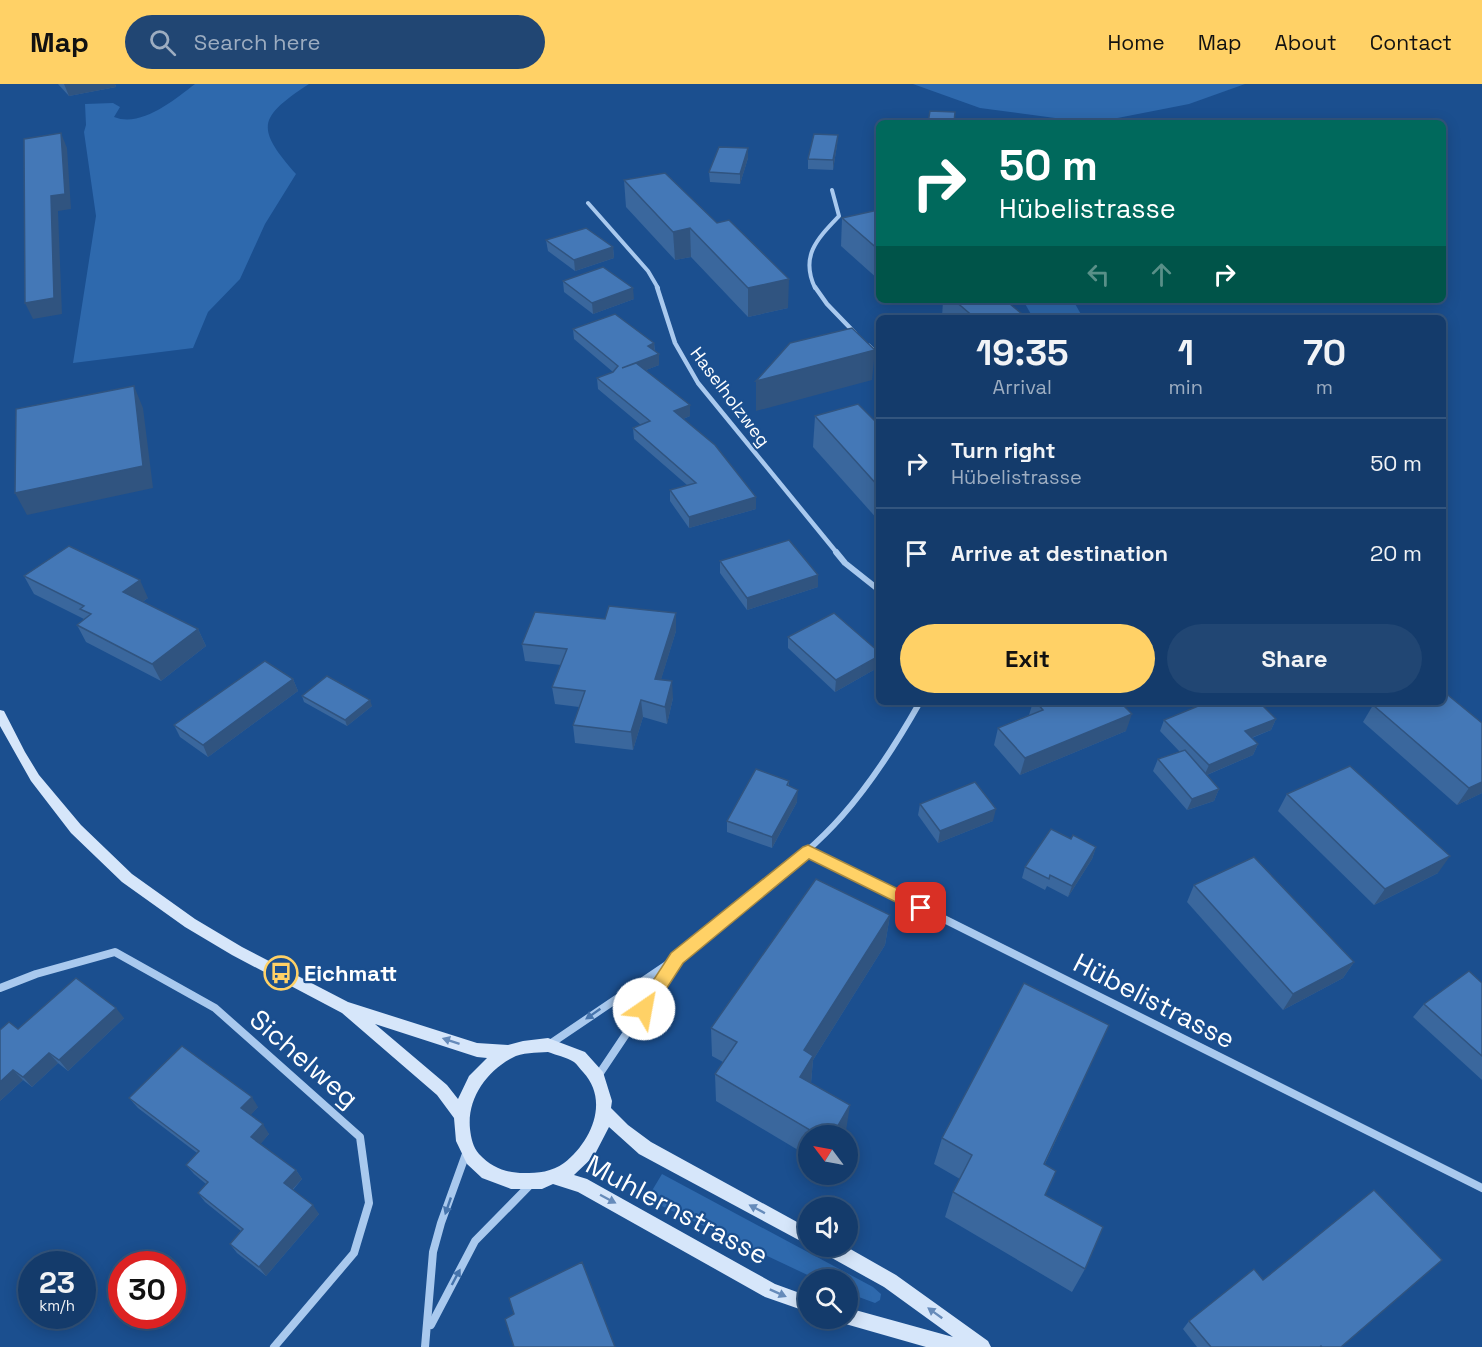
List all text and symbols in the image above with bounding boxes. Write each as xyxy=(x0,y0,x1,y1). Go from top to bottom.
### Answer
search box xyxy=(125,15,545,69)
text: Map xyxy=(30,24,89,60)
icon: search xyxy=(146,26,179,59)
text: Search here xyxy=(194,28,321,56)
text: Home xyxy=(1107,29,1165,56)
text: Map xyxy=(1198,29,1242,56)
text: About xyxy=(1275,29,1337,56)
text: Contact xyxy=(1370,29,1452,56)
text: 50 m xyxy=(999,139,1098,192)
icon: right xyxy=(900,144,978,222)
text: Hübelistrasse xyxy=(999,191,1176,226)
icon: left xyxy=(1082,258,1115,291)
icon: ahead xyxy=(1145,258,1178,291)
icon: right xyxy=(1208,258,1241,291)
text: 19:35 xyxy=(976,330,1069,376)
text: 1 xyxy=(1178,330,1194,376)
text: 70 xyxy=(1303,330,1346,376)
street label: Haselholzweg xyxy=(685,342,775,451)
text: Arrival xyxy=(993,374,1052,400)
text: min xyxy=(1169,374,1203,400)
text: m xyxy=(1316,374,1333,400)
text: Turn right xyxy=(951,436,1056,464)
icon: right xyxy=(900,447,933,480)
text: 50 m xyxy=(1370,449,1422,477)
text: Hübelistrasse xyxy=(951,464,1082,490)
icon: arrive xyxy=(900,537,933,570)
text: Arrive at destination xyxy=(951,539,1168,567)
text: 20 m xyxy=(1370,539,1422,567)
button: Exit xyxy=(900,624,1155,693)
button: Share xyxy=(1167,624,1422,693)
pin xyxy=(895,882,946,933)
icon: arrive xyxy=(904,891,937,924)
street label: Hübelistrasse xyxy=(1068,945,1241,1056)
bus stop icon: Eichmatt xyxy=(263,955,299,991)
place label: Eichmatt xyxy=(304,959,397,987)
position arrow xyxy=(612,977,676,1041)
street label: Sichelweg xyxy=(243,1002,366,1116)
one-way arrow xyxy=(586,1008,602,1020)
one-way arrow xyxy=(442,1036,460,1046)
north arrow xyxy=(798,1125,858,1185)
map controls xyxy=(798,1125,858,1329)
street label: Muhlernstrasse xyxy=(580,1147,774,1272)
one-way arrow xyxy=(599,1194,616,1204)
one-way arrow xyxy=(443,1197,453,1215)
button: sound xyxy=(798,1197,858,1257)
one-way arrow xyxy=(748,1204,765,1214)
speed limit sign: 30 xyxy=(108,1251,186,1329)
text: 23 xyxy=(39,1263,75,1302)
one-way arrow xyxy=(452,1268,461,1285)
button: search xyxy=(798,1269,858,1329)
one-way arrow xyxy=(769,1289,786,1298)
text: km/h xyxy=(39,1296,75,1315)
one-way arrow xyxy=(927,1307,943,1319)

